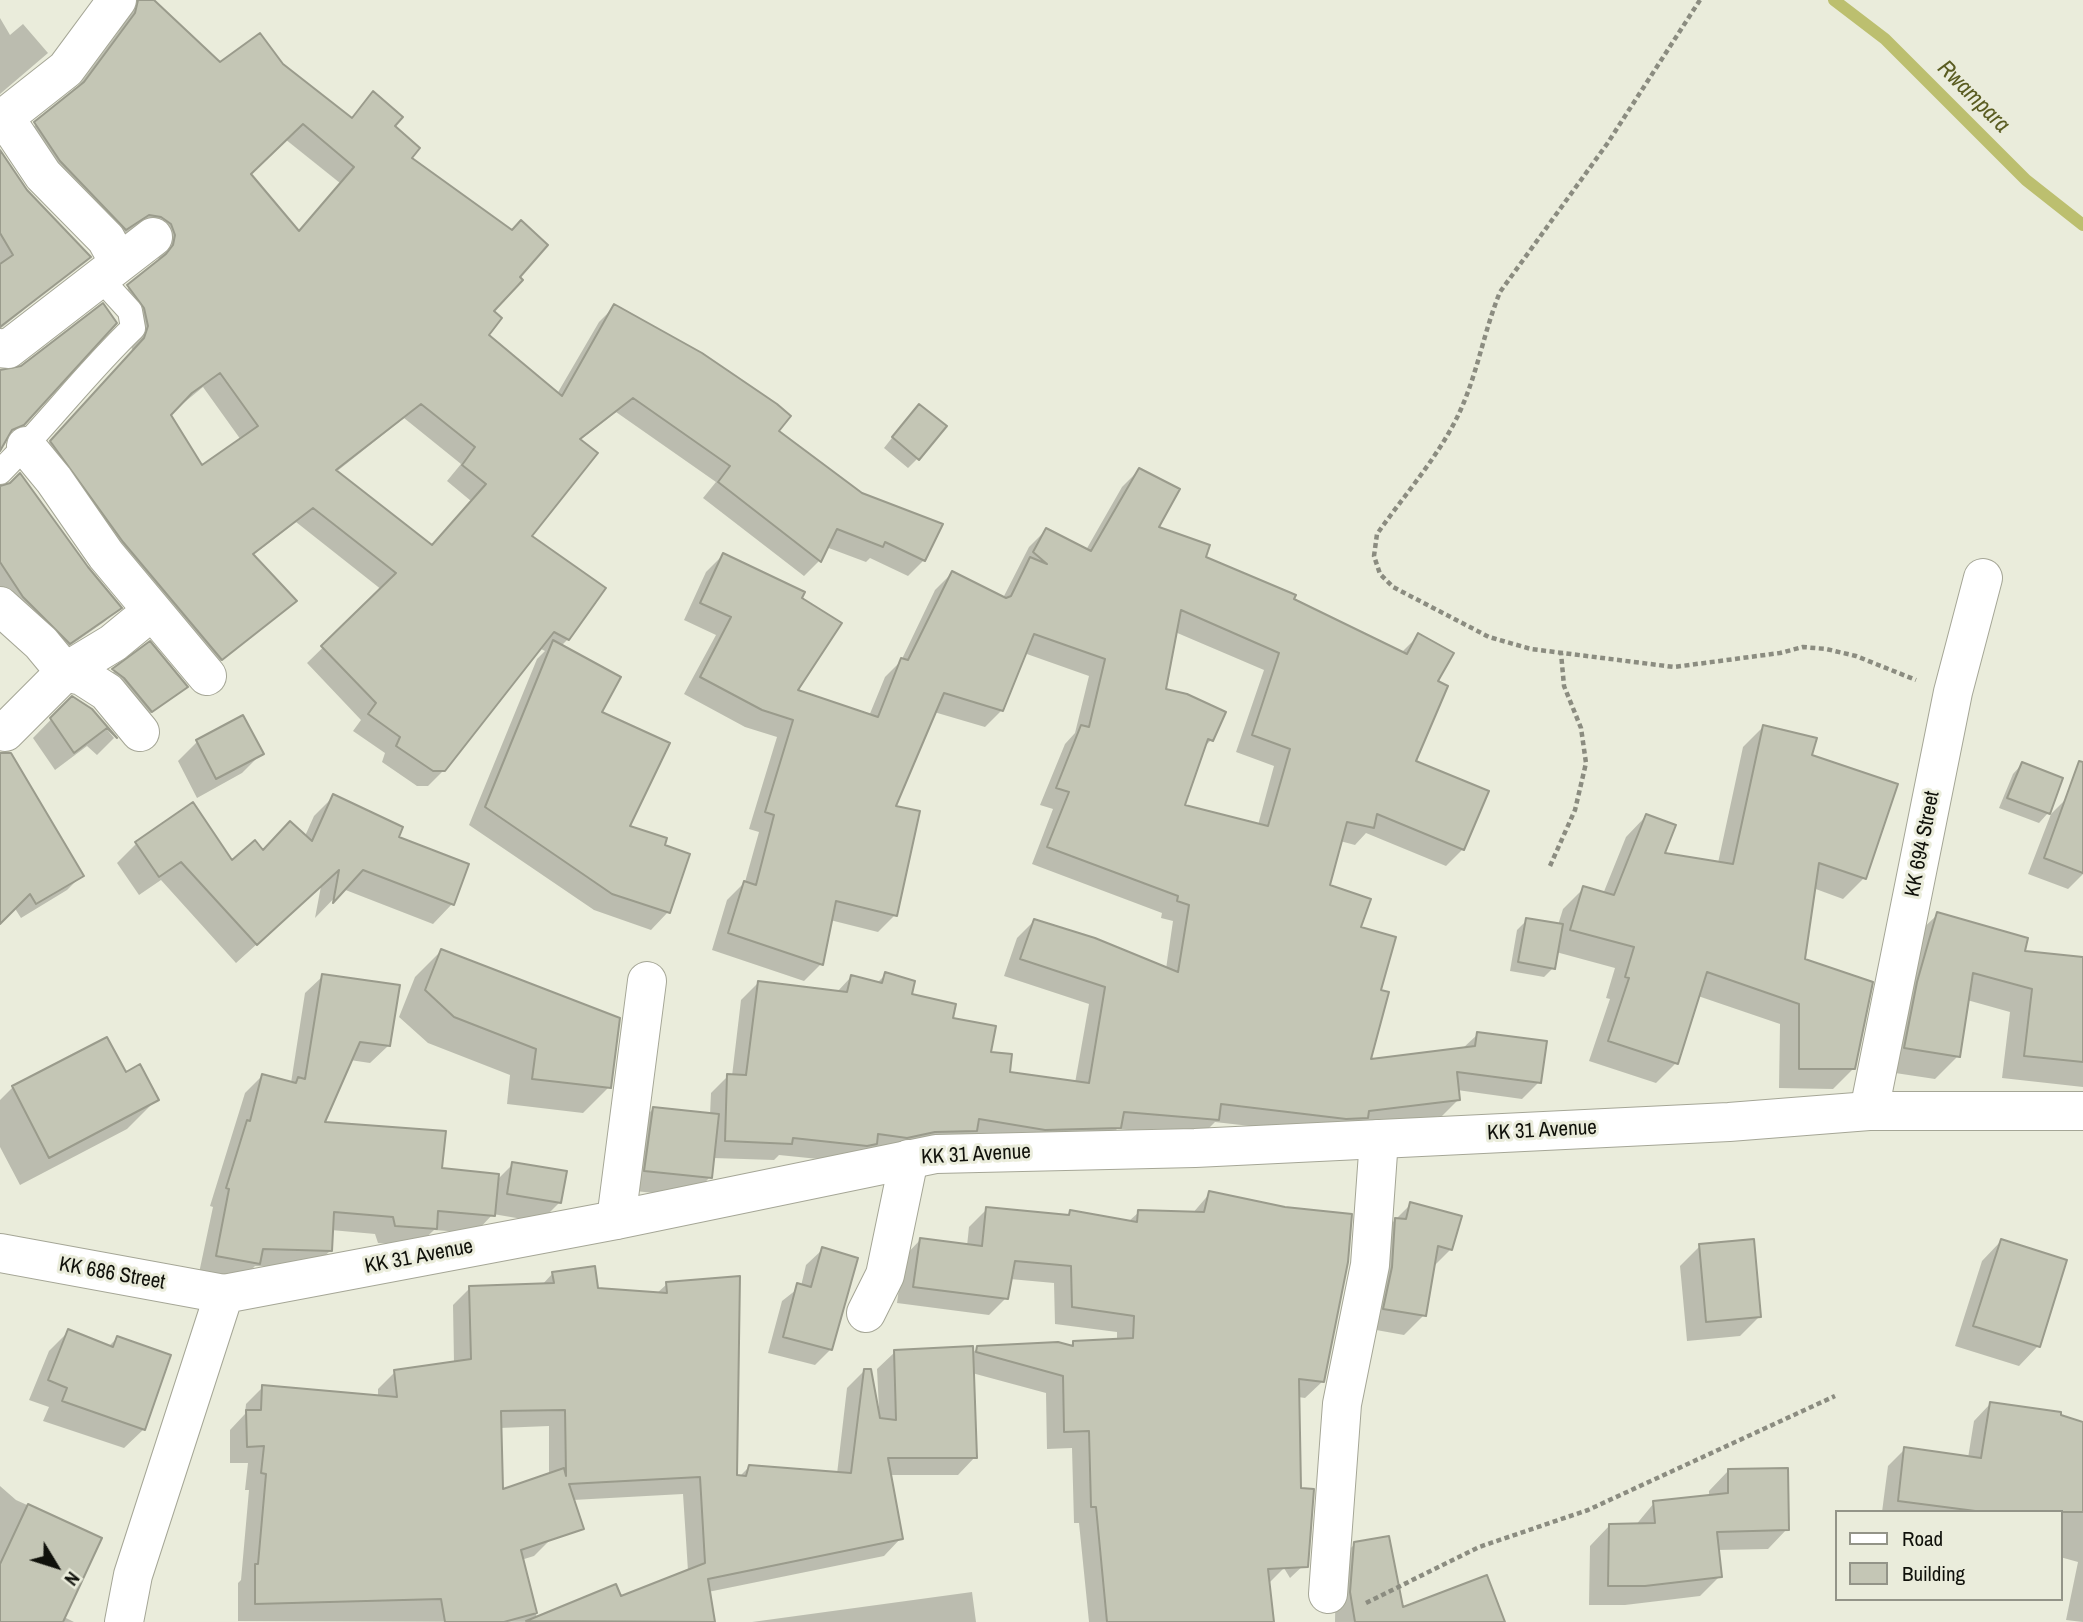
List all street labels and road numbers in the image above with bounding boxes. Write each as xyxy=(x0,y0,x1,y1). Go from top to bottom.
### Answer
street label: KK 694 Street xyxy=(1900,789,1946,899)
street label: KK 31 Avenue xyxy=(1487,1116,1597,1146)
street label: KK 31 Avenue xyxy=(921,1140,1031,1170)
street label: KK 31 Avenue xyxy=(363,1234,475,1280)
street label: KK 686 Street xyxy=(57,1252,167,1296)

